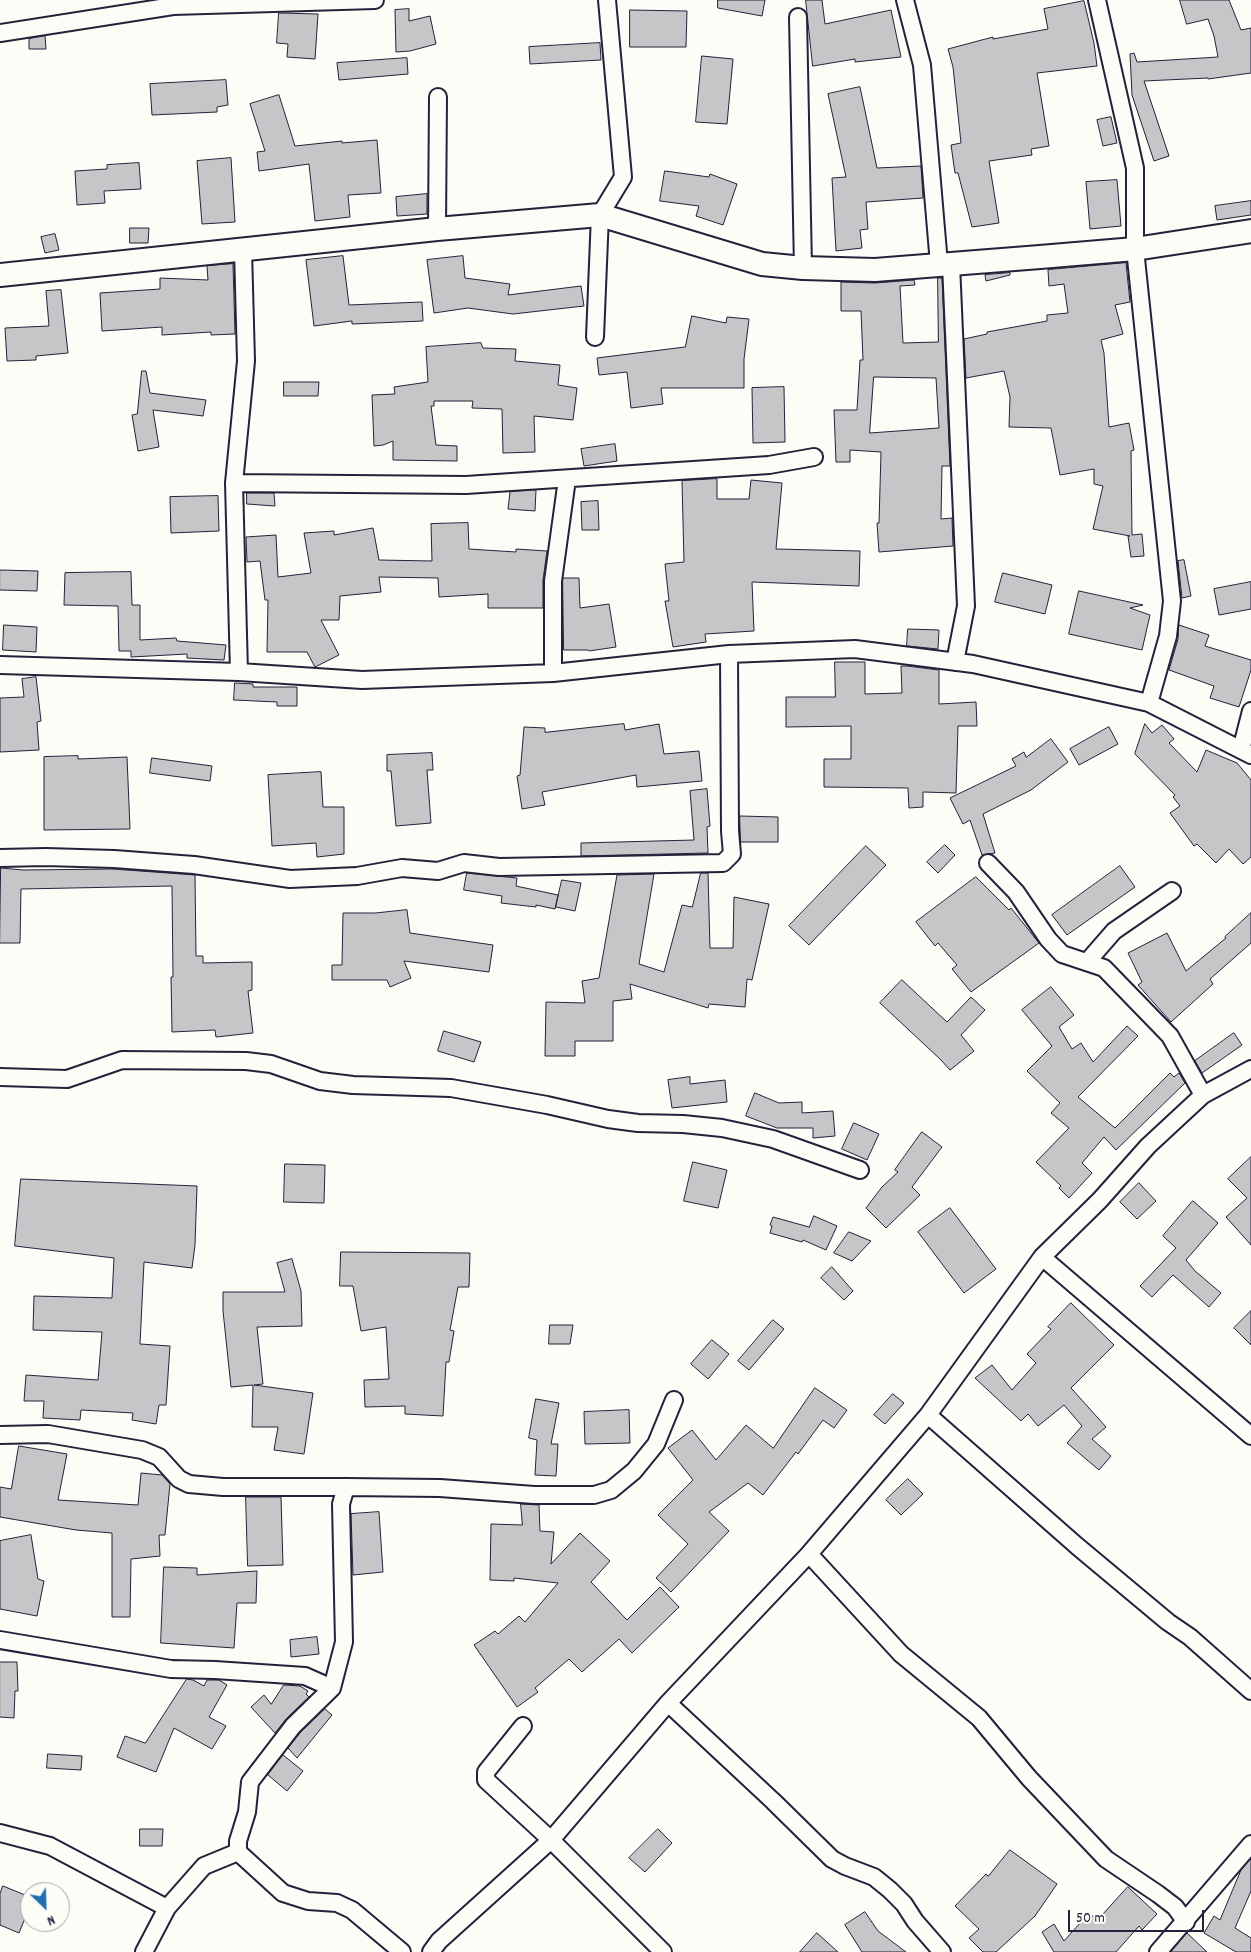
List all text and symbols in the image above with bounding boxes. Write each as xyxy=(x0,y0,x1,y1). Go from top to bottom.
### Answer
north arrow xyxy=(20,1882,70,1932)
scale bar xyxy=(1071,1900,1207,1932)
text: 50 m xyxy=(1076,1908,1105,1930)
text: N xyxy=(43,1909,58,1930)

